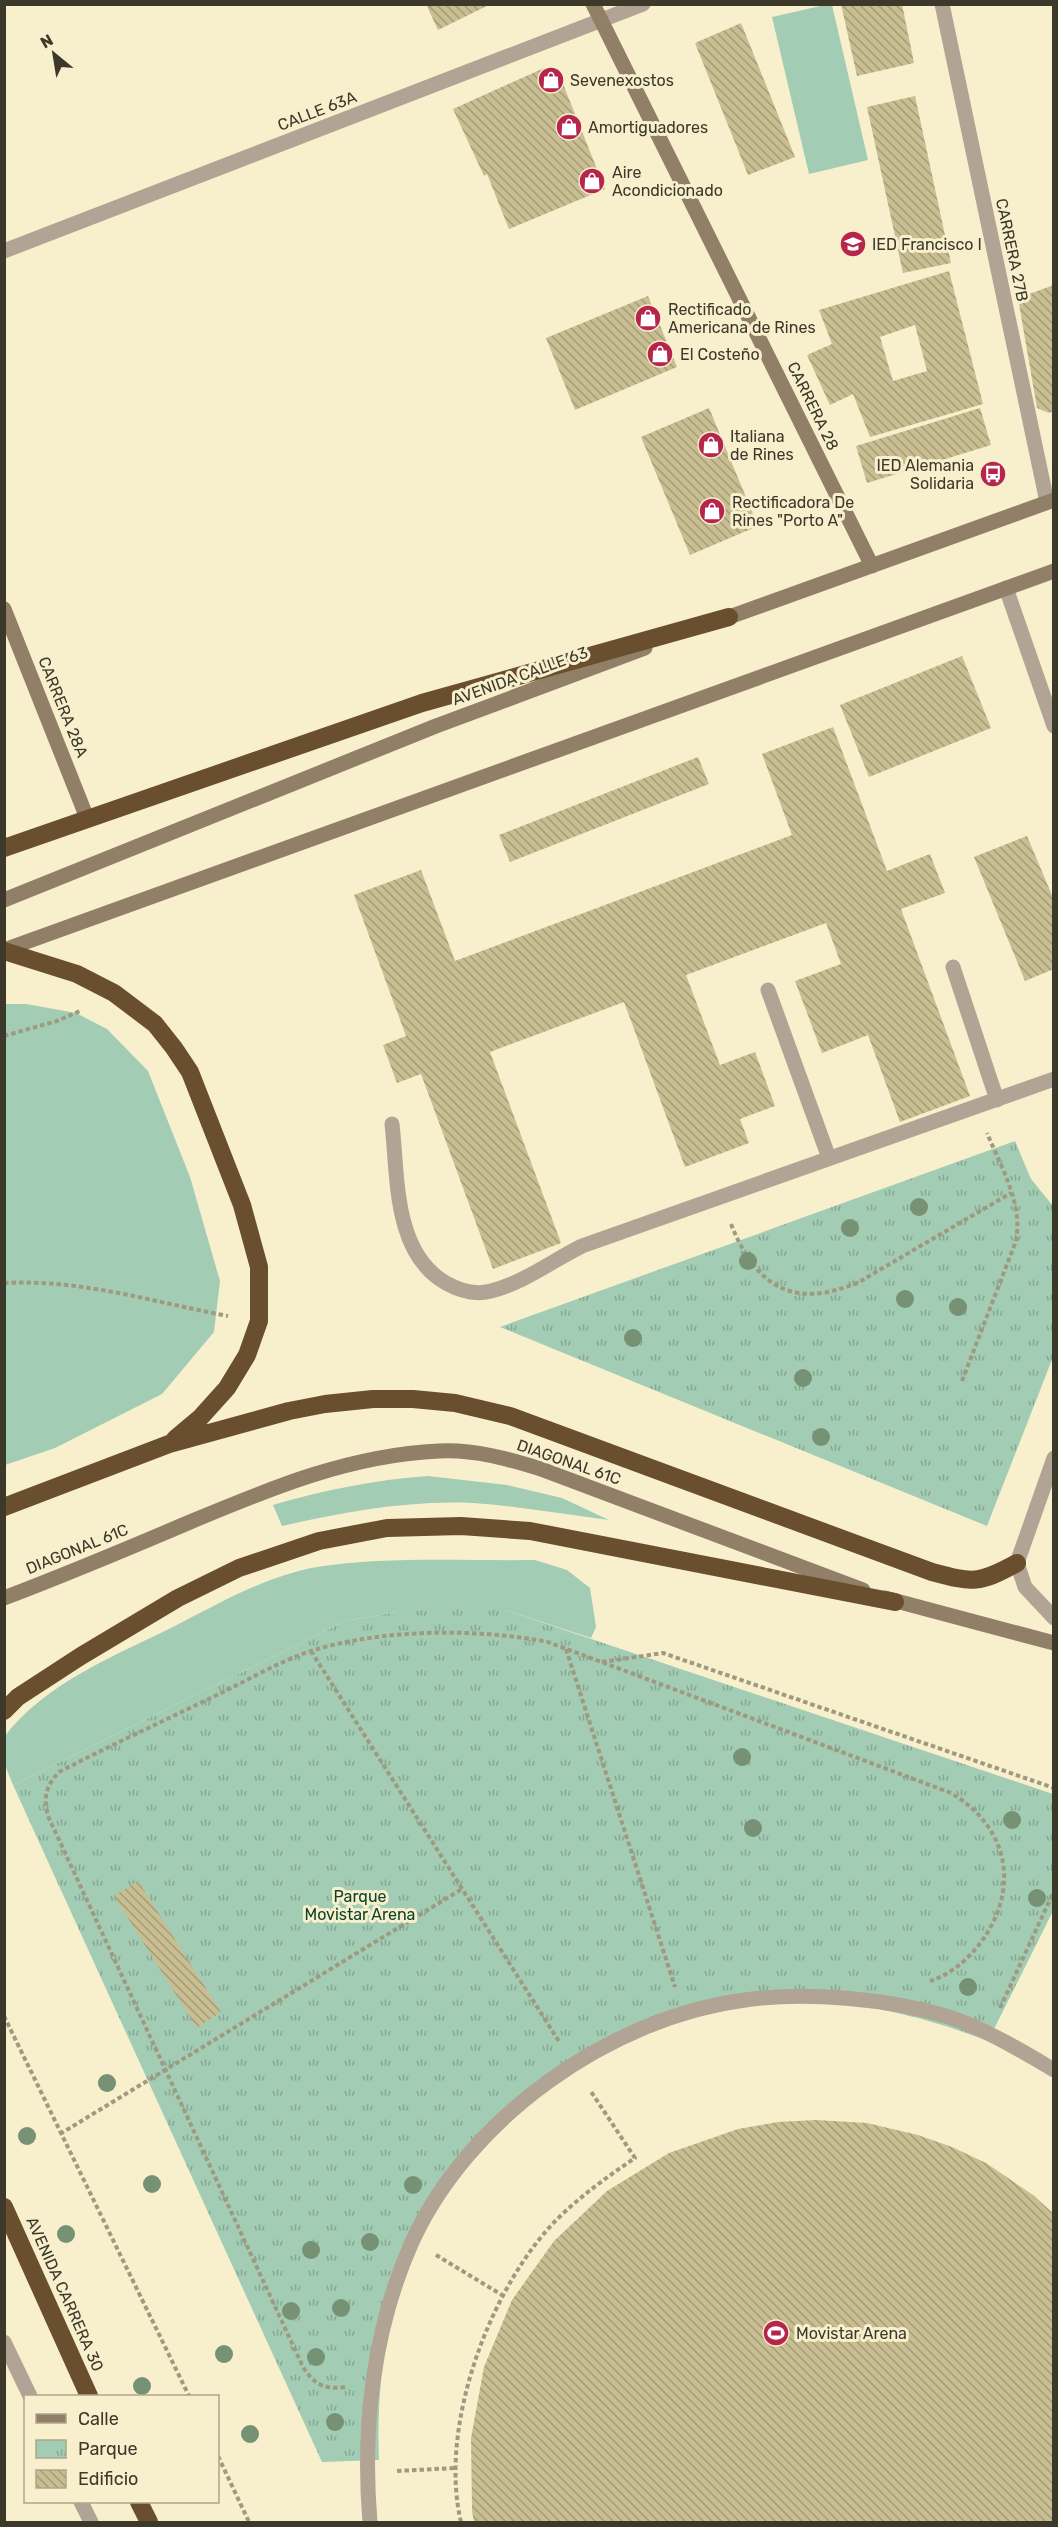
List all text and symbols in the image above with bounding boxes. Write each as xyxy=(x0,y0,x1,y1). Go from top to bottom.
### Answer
north arrow xyxy=(24,24,84,84)
text: N xyxy=(37,30,56,53)
shop icon: Sevenexostos xyxy=(536,65,566,95)
place label: Sevenexostos xyxy=(570,71,674,90)
street label: CALLE 63A xyxy=(275,87,359,135)
shop icon: Amortiguadores xyxy=(554,112,584,142)
place label: Amortiguadores xyxy=(588,118,708,137)
place label: Aire Acondicionado xyxy=(612,163,723,200)
shop icon: Aire Acondicionado xyxy=(577,166,607,196)
street label: CARRERA 27B xyxy=(992,197,1032,303)
school or university icon: IED Francisco I xyxy=(838,229,868,259)
place label: IED Francisco I xyxy=(872,235,982,254)
place label: Rectificado Americana de Rines xyxy=(668,300,816,337)
shop icon: Rectificado Americana de Rines xyxy=(633,303,663,333)
shop icon: El Costeño xyxy=(645,339,675,369)
place label: El Costeño xyxy=(680,345,760,364)
street label: CARRERA 28 xyxy=(783,359,843,453)
place label: Italiana de Rines xyxy=(730,427,794,464)
shop icon: Italiana de Rines xyxy=(696,430,726,460)
place label: IED Alemania Solidaria xyxy=(876,456,974,493)
bus stop icon: IED Alemania Solidaria xyxy=(978,459,1008,489)
place label: Rectificadora De Rines "Porto A" xyxy=(732,493,854,530)
shop icon: Rectificadora De Rines "Porto A" xyxy=(697,496,727,526)
street label: AVENIDA CALLE 63 xyxy=(450,643,590,709)
street label: CARRERA 28A xyxy=(34,654,92,760)
street label: DIAGONAL 61C xyxy=(514,1435,624,1489)
street label: DIAGONAL 61C xyxy=(23,1520,131,1578)
park label: Parque Movistar Arena xyxy=(305,1887,415,1924)
street label: AVENIDA CARRERA 30 xyxy=(22,2214,108,2374)
sports icon: Movistar Arena xyxy=(761,2318,791,2348)
place label: Movistar Arena xyxy=(796,2324,907,2343)
legend xyxy=(24,2395,219,2503)
text: Calle xyxy=(78,2408,119,2430)
text: Parque xyxy=(78,2438,138,2460)
text: Edificio xyxy=(78,2468,138,2490)

